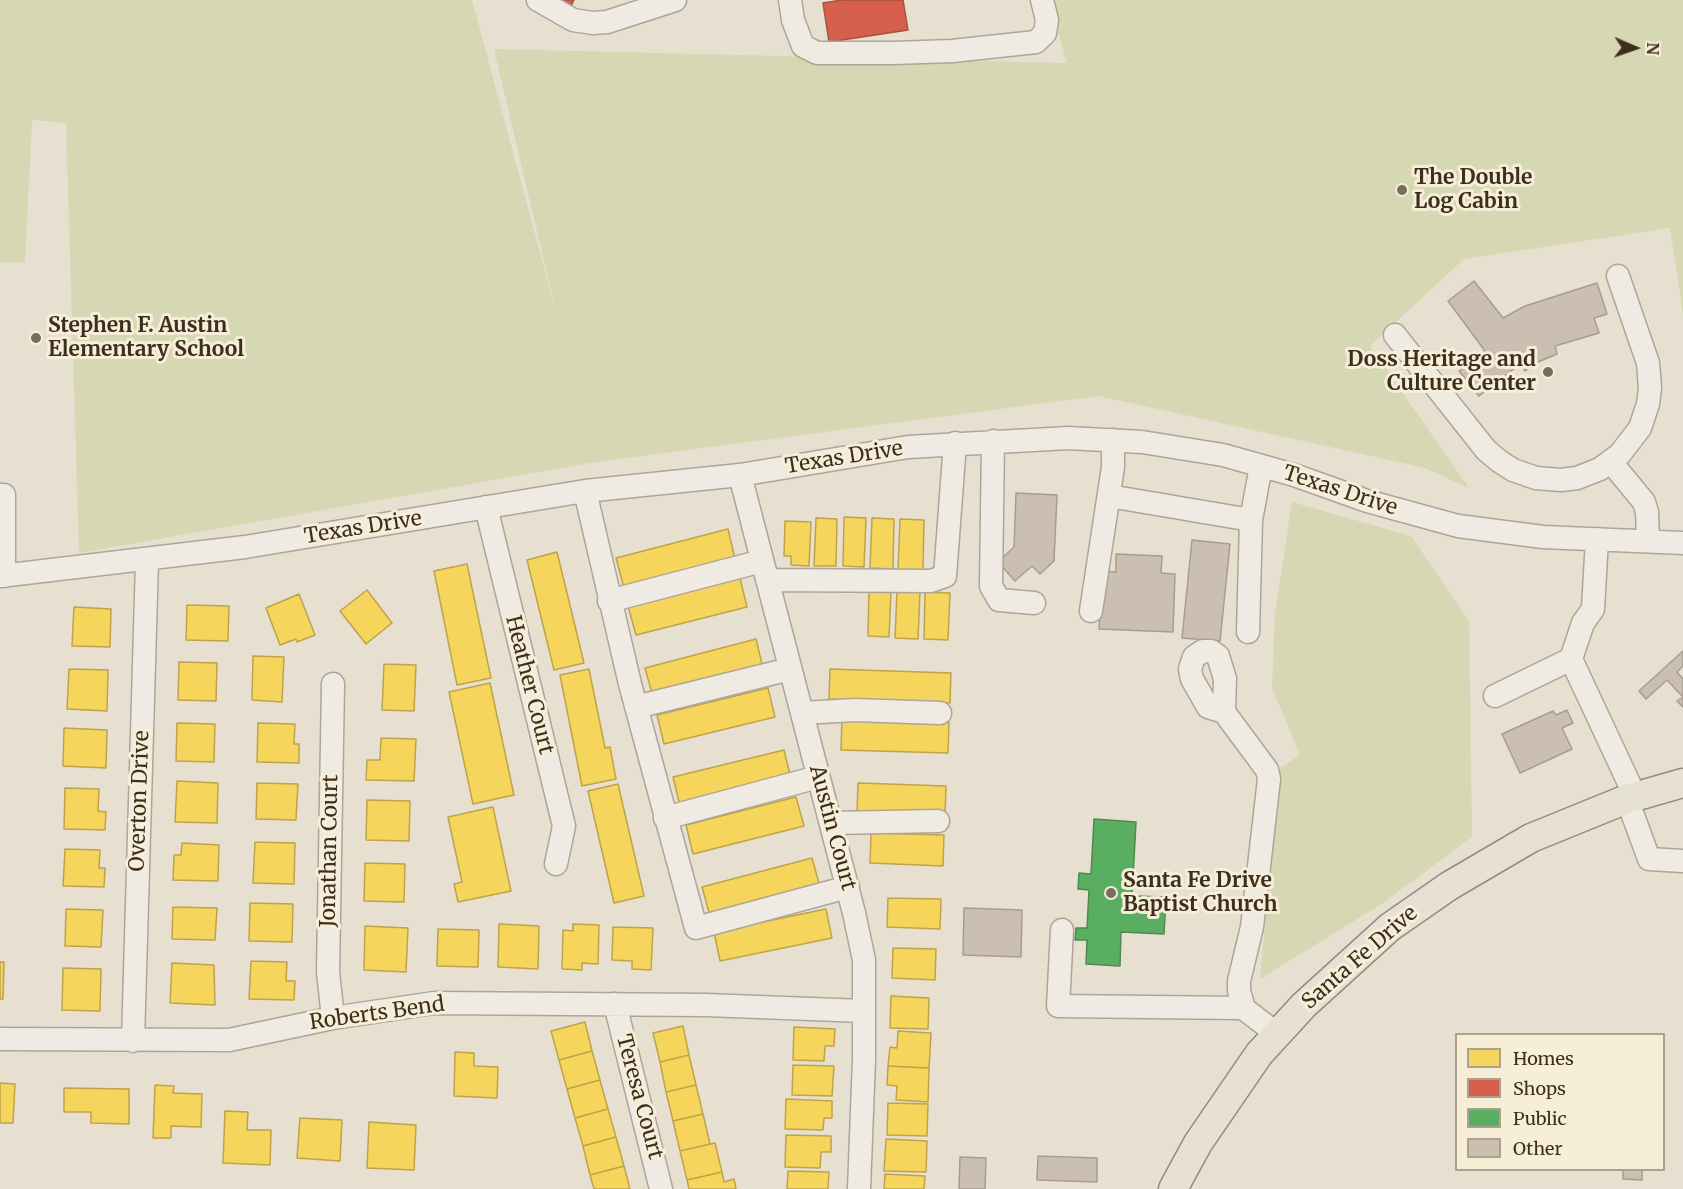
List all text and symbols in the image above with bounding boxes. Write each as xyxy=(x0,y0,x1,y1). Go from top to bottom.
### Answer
north arrow xyxy=(1605,18,1665,78)
text: N xyxy=(1643,42,1663,55)
place label: The Double Log Cabin xyxy=(1414,165,1532,215)
marker: The Double Log Cabin xyxy=(1395,183,1409,197)
place label: Stephen F. Austin Elementary School xyxy=(48,313,244,363)
marker: Stephen F. Austin Elementary School xyxy=(29,331,43,345)
place label: Doss Heritage and Culture Center xyxy=(1347,347,1536,397)
marker: Doss Heritage and Culture Center xyxy=(1541,365,1555,379)
street label: Texas Drive xyxy=(783,436,905,480)
street label: Texas Drive xyxy=(1280,461,1400,521)
street label: Texas Drive xyxy=(302,506,424,550)
street label: Heather Court xyxy=(500,613,558,757)
street label: Overton Drive xyxy=(125,730,155,872)
street label: Austin Court xyxy=(803,763,861,893)
street label: Jonathan Court xyxy=(316,774,344,928)
place label: Santa Fe Drive Baptist Church xyxy=(1123,868,1278,918)
marker: Santa Fe Drive Baptist Church xyxy=(1104,886,1118,900)
street label: Santa Fe Drive xyxy=(1297,901,1423,1015)
street label: Roberts Bend xyxy=(308,992,446,1036)
street label: Teresa Court xyxy=(610,1032,668,1162)
legend xyxy=(1455,1033,1665,1171)
text: Homes xyxy=(1513,1047,1574,1070)
text: Shops xyxy=(1513,1077,1566,1100)
text: Public xyxy=(1513,1107,1567,1130)
text: Other xyxy=(1513,1137,1563,1160)

